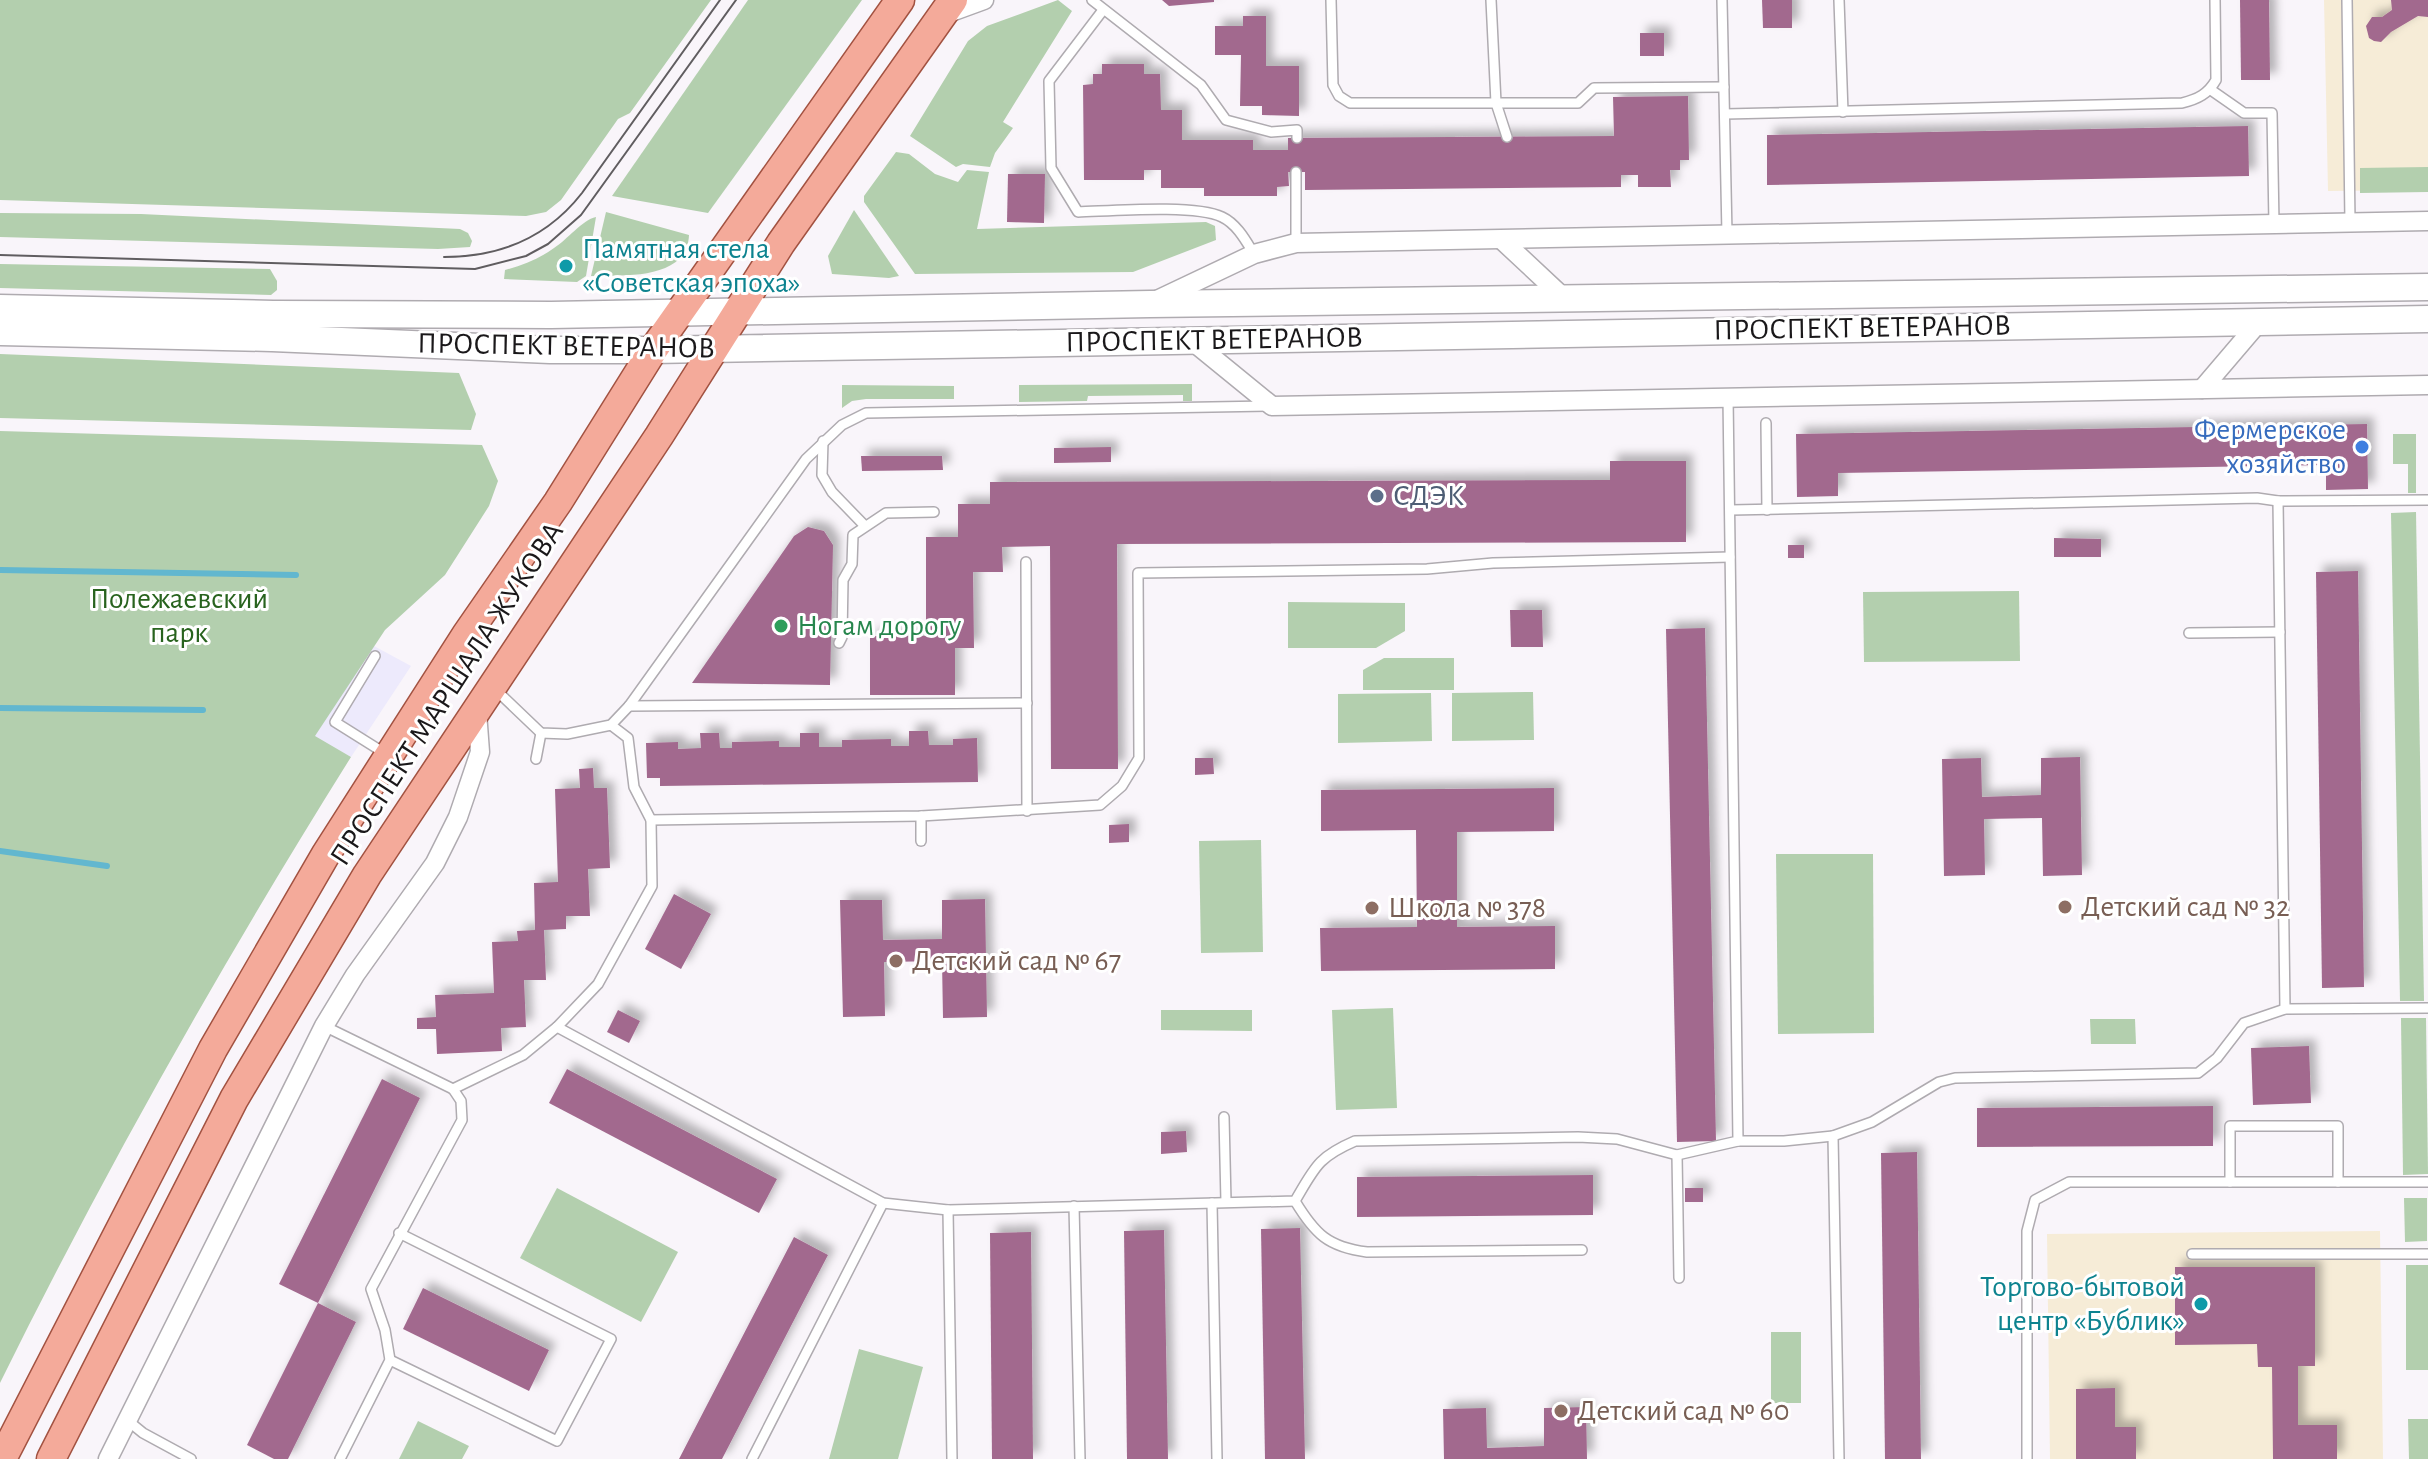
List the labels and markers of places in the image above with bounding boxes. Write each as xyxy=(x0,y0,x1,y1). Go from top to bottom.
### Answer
place label: Памятная стела «Советская эпоха» xyxy=(582,234,801,298)
marker: Памятная стела «Советская эпоха» xyxy=(557,257,575,275)
place label: Фермерское хозяйство xyxy=(2194,415,2346,479)
marker: Фермерское хозяйство xyxy=(2353,438,2371,456)
place label: СДЭК xyxy=(1393,481,1464,511)
marker: СДЭК xyxy=(1368,487,1386,505)
place label: Ногам дорогу xyxy=(797,611,962,641)
marker: Ногам дорогу xyxy=(772,617,790,635)
place label: Детский сад № 32 xyxy=(2081,892,2290,922)
place label: Школа № 378 xyxy=(1388,893,1546,923)
marker: Детский сад № 32 xyxy=(2056,898,2074,916)
marker: Школа № 378 xyxy=(1363,899,1381,917)
place label: Детский сад № 67 xyxy=(912,946,1121,976)
marker: Детский сад № 67 xyxy=(887,952,905,970)
place label: Торгово-бытовой центр «Бублик» xyxy=(1980,1272,2185,1336)
marker: Торгово-бытовой центр «Бублик» xyxy=(2192,1295,2210,1313)
place label: Детский сад № 60 xyxy=(1577,1396,1790,1426)
marker: Детский сад № 60 xyxy=(1552,1402,1570,1420)

